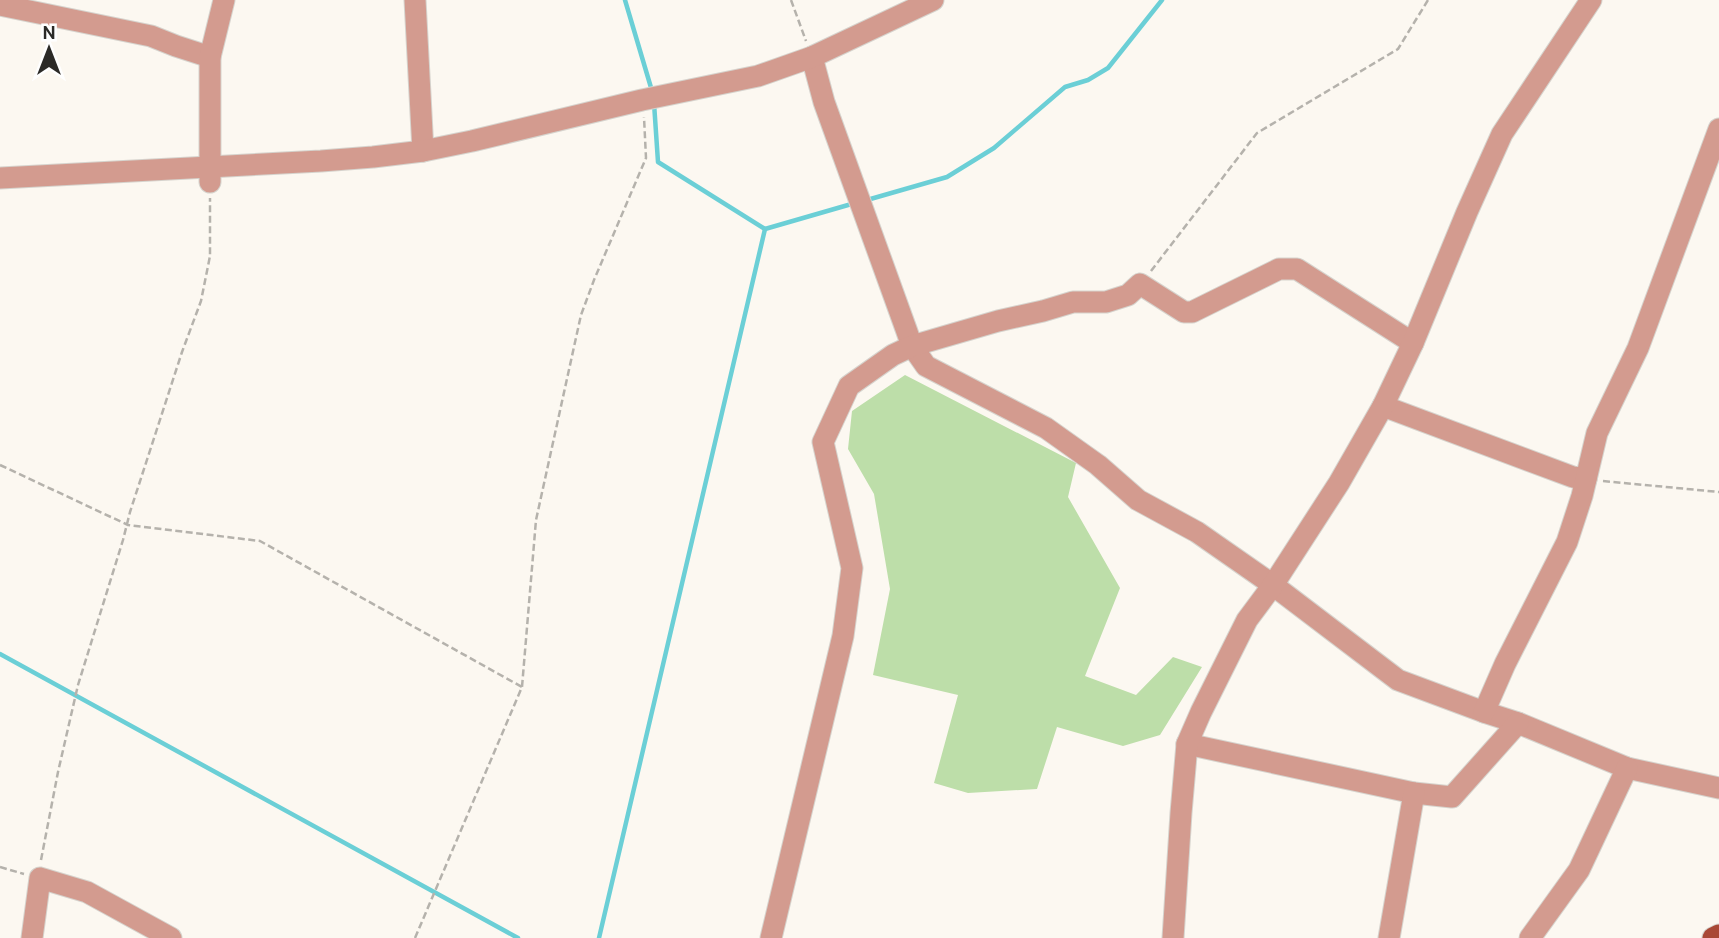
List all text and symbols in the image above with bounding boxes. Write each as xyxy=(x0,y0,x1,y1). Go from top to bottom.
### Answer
north arrow xyxy=(14,14,84,84)
text: N xyxy=(42,22,56,46)

